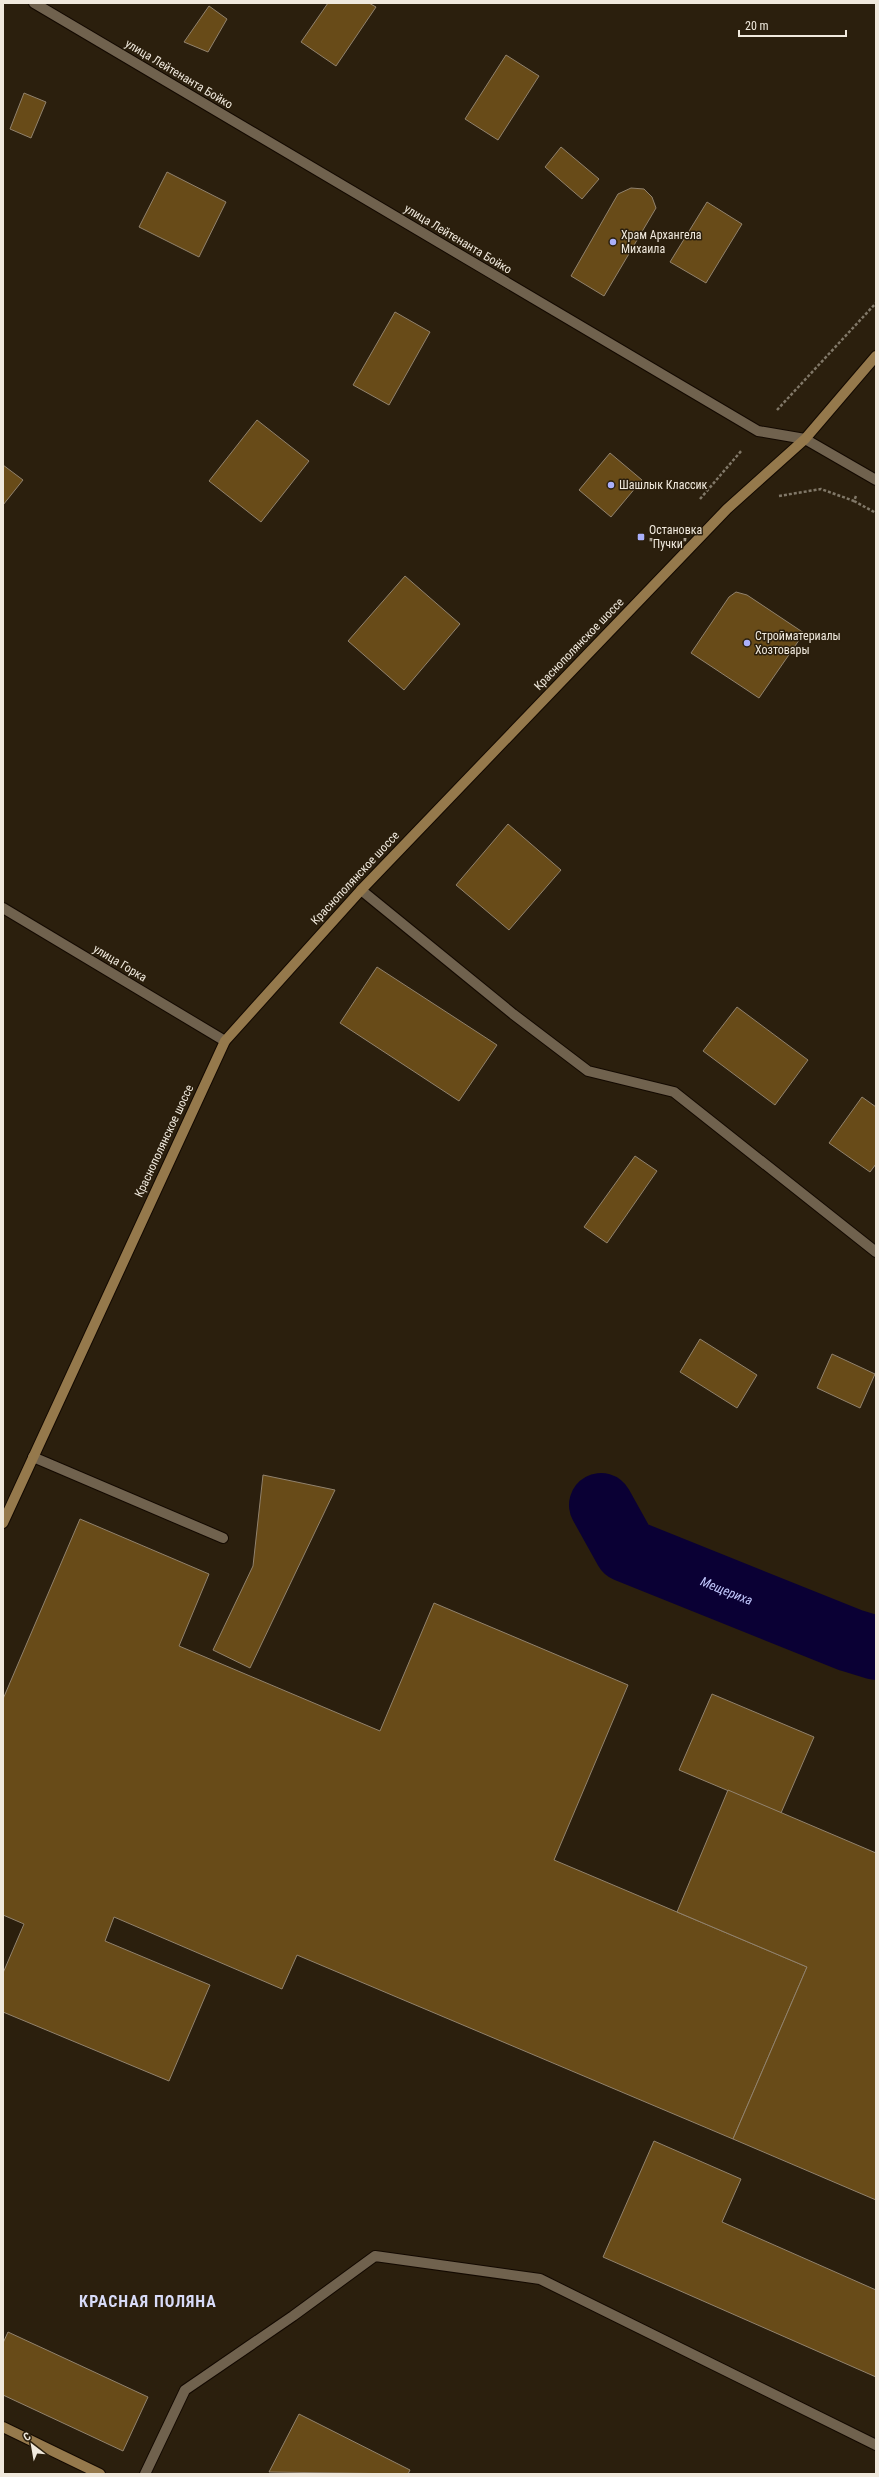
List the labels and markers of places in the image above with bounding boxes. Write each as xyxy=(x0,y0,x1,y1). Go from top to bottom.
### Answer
place label: Храм Архангела Михаила xyxy=(621,228,702,256)
marker: Храм Архангела Михаила xyxy=(608,237,618,247)
place label: Шашлык Классик xyxy=(619,478,708,492)
marker: Шашлык Классик xyxy=(606,480,616,490)
place label: Остановка "Пучки" xyxy=(649,523,702,551)
marker: Остановка "Пучки" xyxy=(636,532,646,542)
place label: Стройматериалы Хозтовары xyxy=(755,629,841,657)
marker: Стройматериалы Хозтовары xyxy=(742,638,752,648)

